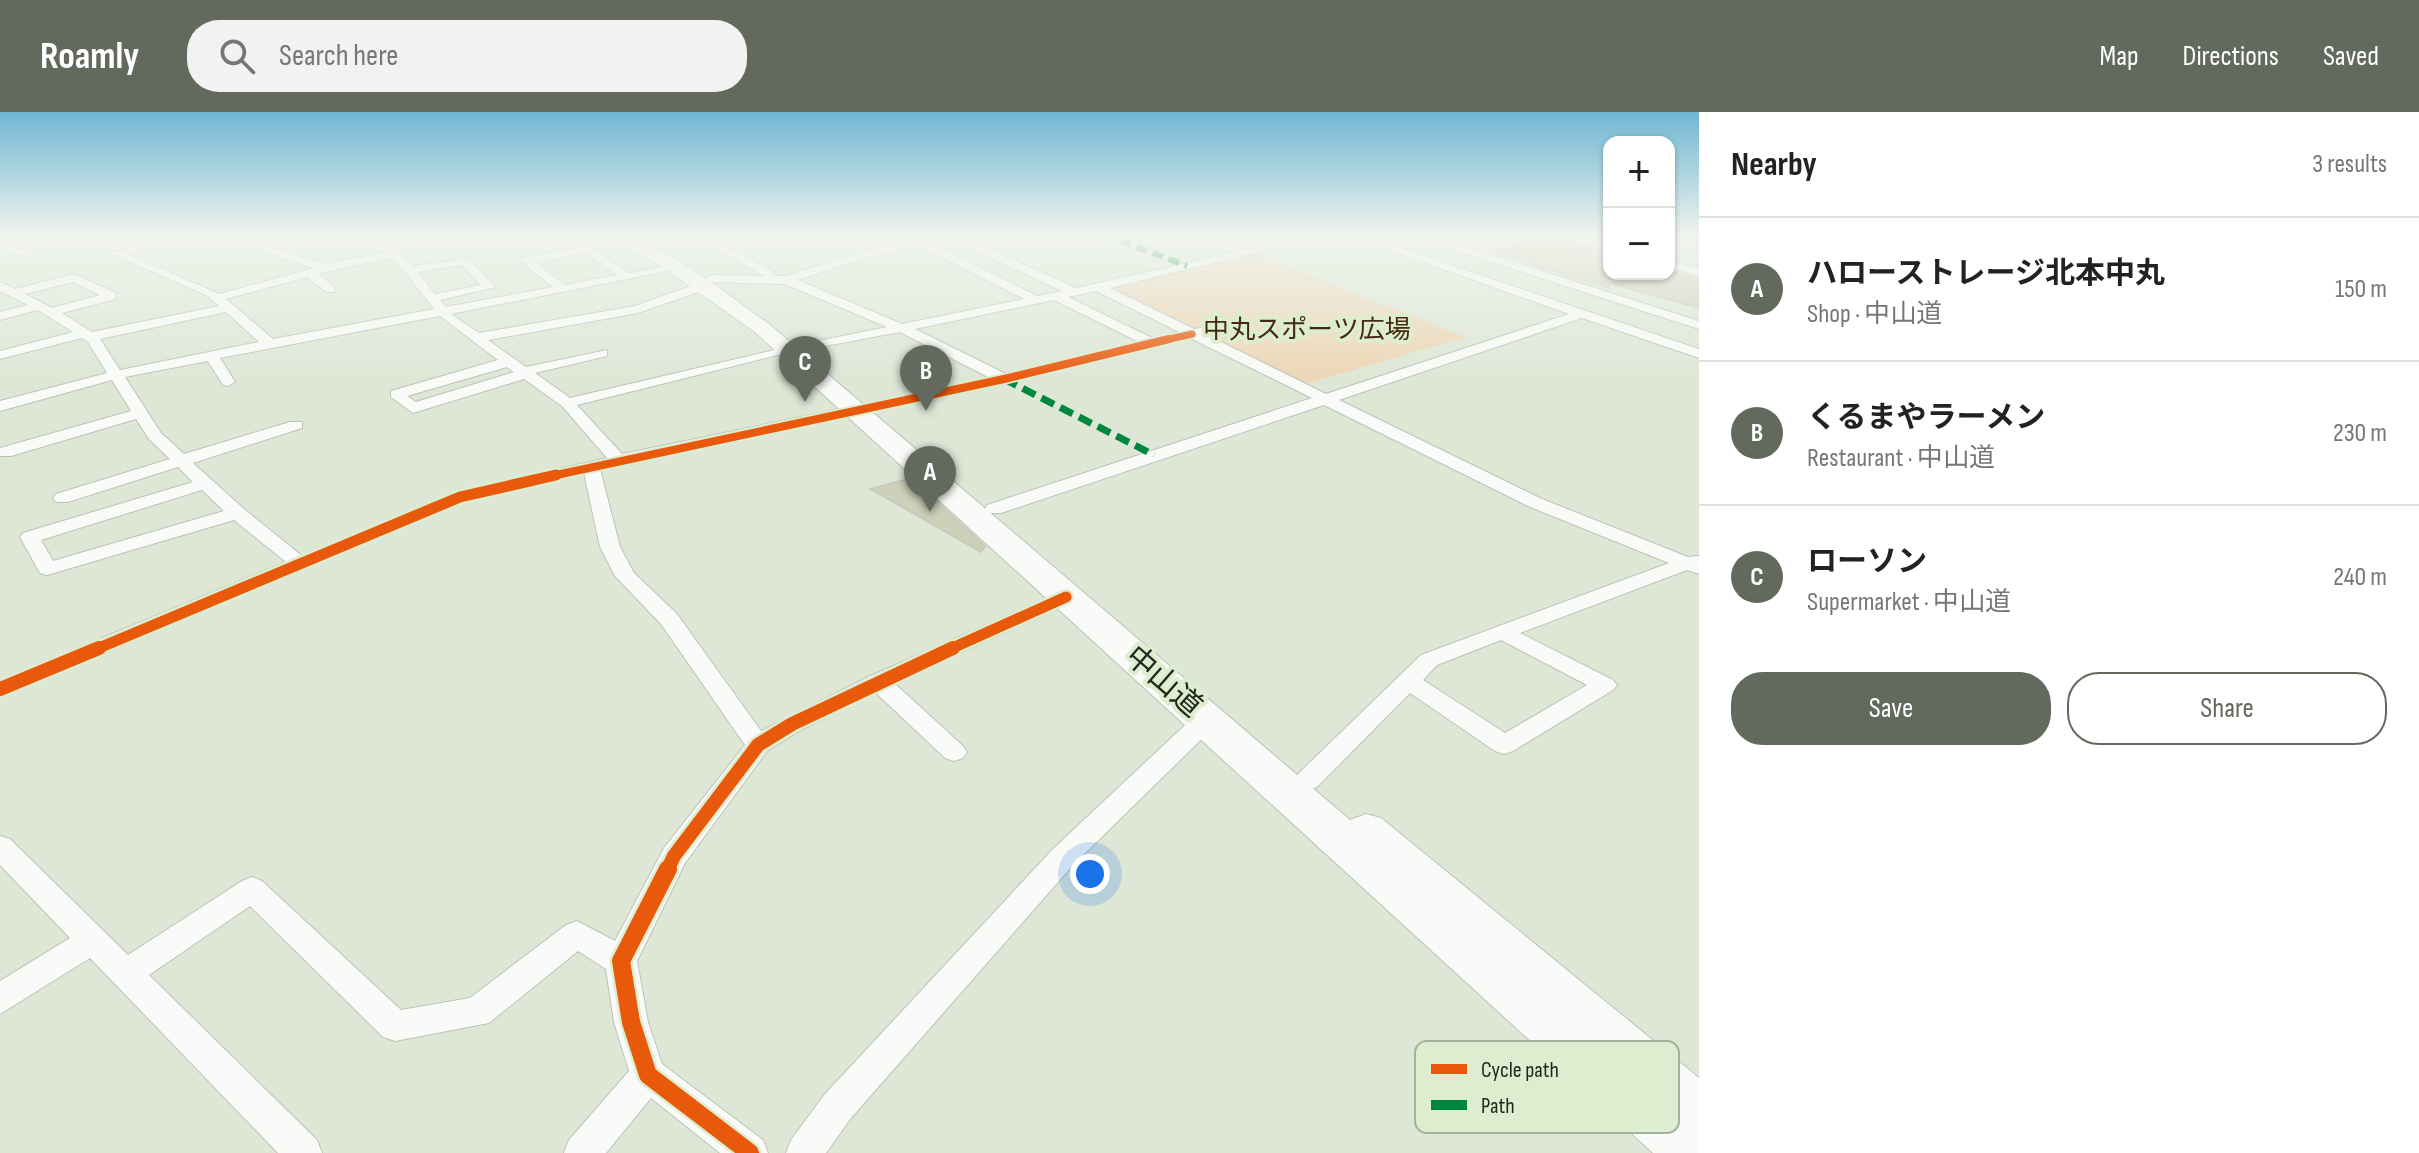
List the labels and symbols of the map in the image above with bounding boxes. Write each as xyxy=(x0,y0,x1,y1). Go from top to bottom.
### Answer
park label: 中丸スポーツ広場 xyxy=(1203,315,1411,346)
pin: C xyxy=(779,336,831,402)
pin: B xyxy=(900,345,952,411)
pin: A xyxy=(904,446,956,512)
street label: 中山道 xyxy=(1118,639,1209,725)
your location xyxy=(1070,854,1110,894)
legend xyxy=(1415,1041,1679,1133)
text: Cycle path xyxy=(1481,1057,1559,1084)
text: Path xyxy=(1481,1093,1515,1120)

